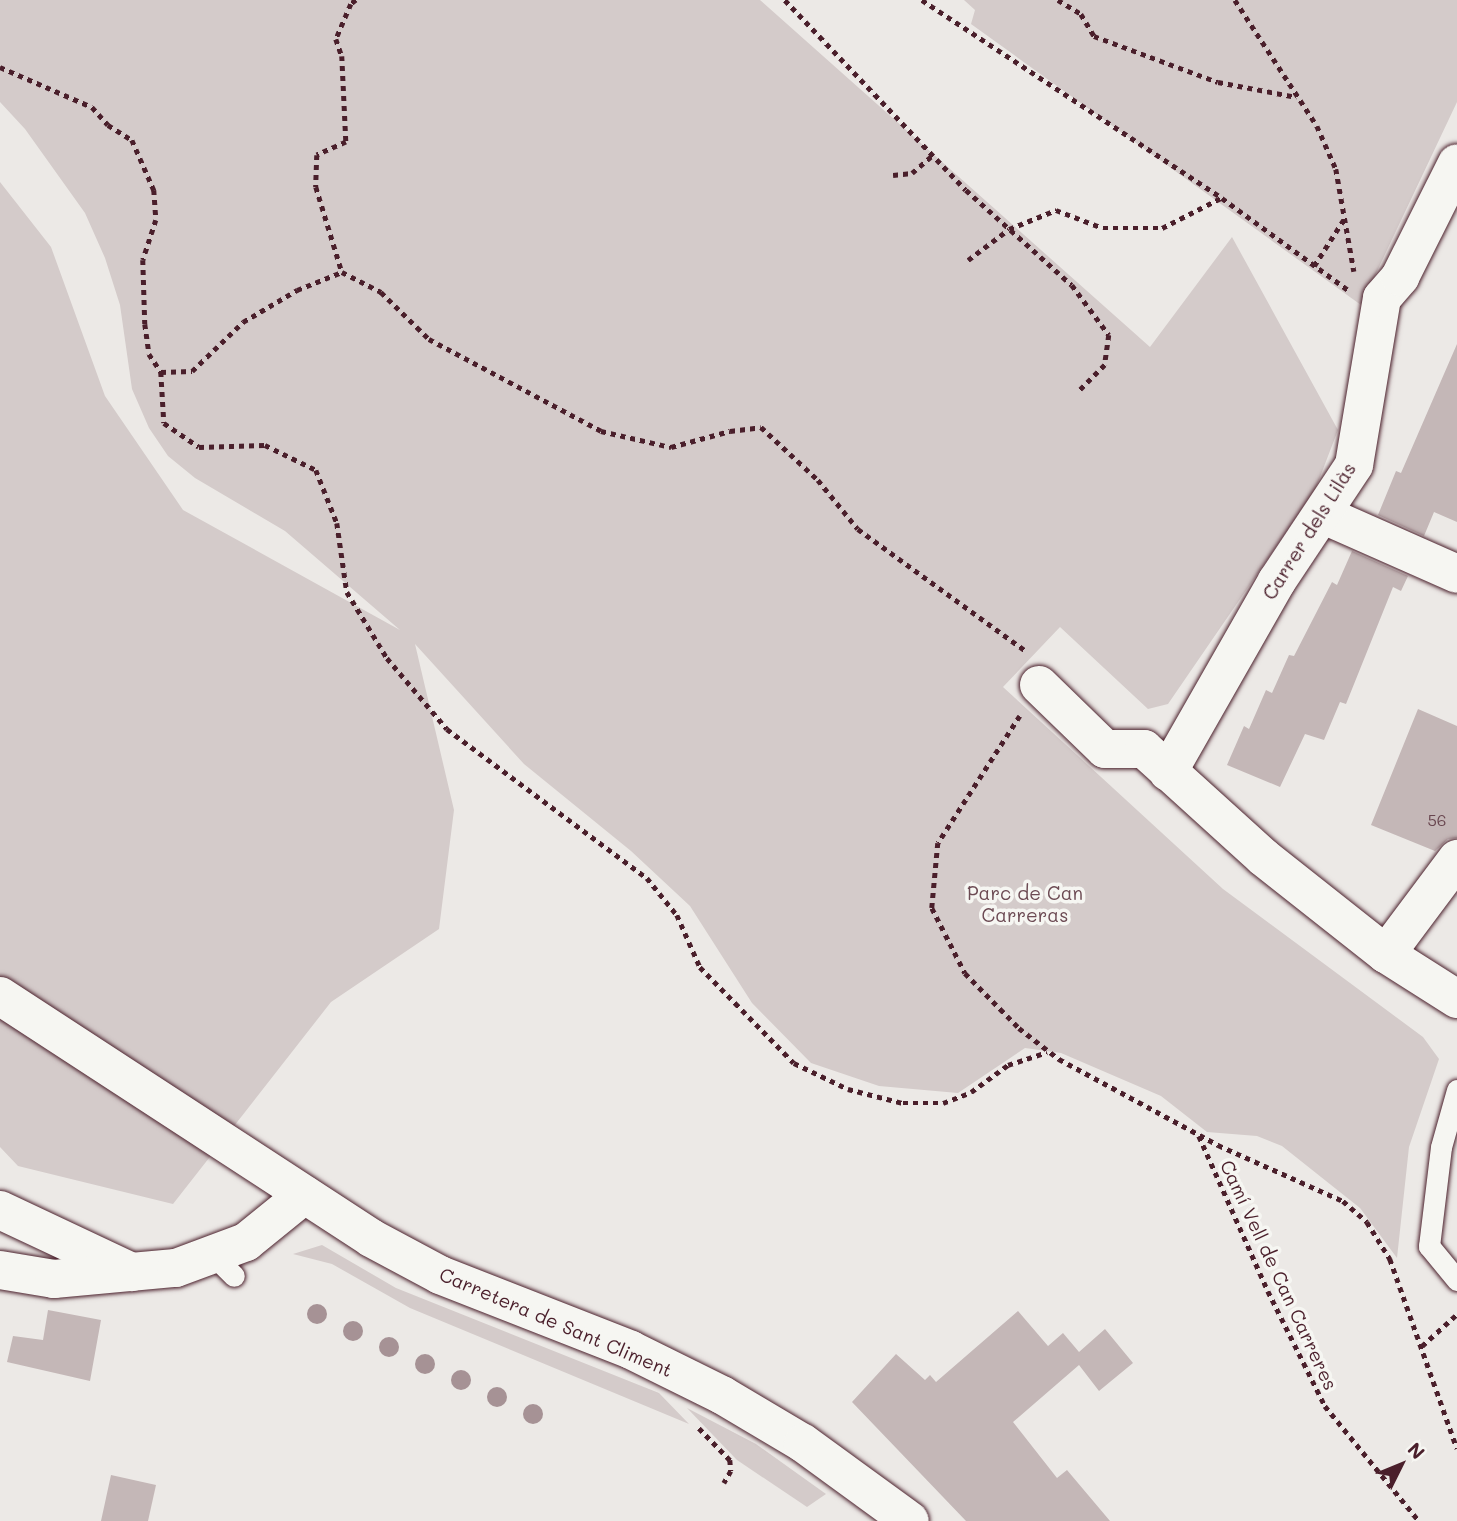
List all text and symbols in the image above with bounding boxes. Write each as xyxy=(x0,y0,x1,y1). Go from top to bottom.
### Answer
street label: Carrer dels Lilàs xyxy=(1258,458,1360,604)
house number: 56 xyxy=(1428,810,1446,830)
park label: Parc de Can Carreras xyxy=(967,882,1083,926)
street label: Camí Vell de Can Carreres xyxy=(1216,1157,1342,1393)
street label: Carretera de Sant Climent xyxy=(436,1262,676,1382)
north arrow xyxy=(1366,1430,1436,1500)
text: N xyxy=(1403,1437,1431,1464)

